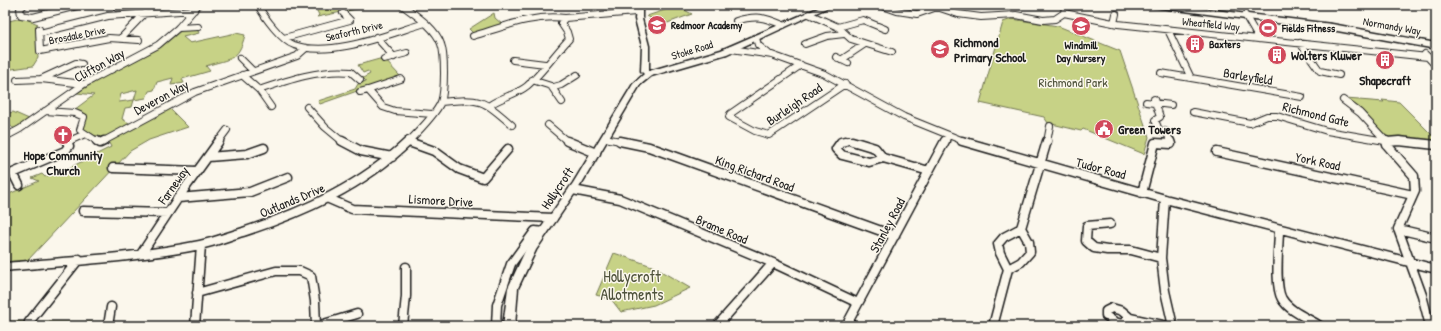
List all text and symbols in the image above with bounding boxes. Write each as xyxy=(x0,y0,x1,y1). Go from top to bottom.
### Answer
school or university icon: Redmoor Academy xyxy=(646,14,668,36)
street label: Wheatfield Way xyxy=(1181,14,1241,34)
street label: Normandy Way xyxy=(1362,14,1422,38)
school or university icon: Windmill Day Nursery xyxy=(1070,15,1092,37)
sports icon: Fields Fitness xyxy=(1257,17,1279,39)
street label: Seaforth Drive xyxy=(324,18,384,44)
place label: Redmoor Academy xyxy=(671,18,743,33)
place label: Fields Fitness xyxy=(1281,21,1336,35)
street label: Brosdale Drive xyxy=(47,23,107,47)
place label: Richmond Primary School xyxy=(954,33,1027,67)
building icon: Baxters xyxy=(1184,33,1206,55)
street label: Stoke Road xyxy=(669,37,715,63)
place label: Baxters xyxy=(1209,37,1241,51)
school or university icon: Richmond Primary School xyxy=(929,38,951,60)
place label: Windmill Day Nursery xyxy=(1057,38,1106,66)
street label: Clifton Way xyxy=(70,43,128,86)
building icon: Wolters Kluwer xyxy=(1266,44,1288,66)
place label: Wolters Kluwer xyxy=(1291,46,1363,64)
building icon: Shapecraft xyxy=(1374,49,1396,71)
street label: Barleyfield xyxy=(1222,63,1274,89)
place label: Shapecraft xyxy=(1359,71,1411,90)
park label: Richmond Park xyxy=(1038,73,1108,91)
street label: Deveron Way xyxy=(131,75,192,119)
street label: Burleigh Road xyxy=(762,79,826,129)
street label: Richmond Gate xyxy=(1281,97,1351,131)
public building icon: Green Towers xyxy=(1093,118,1115,140)
place label: Green Towers xyxy=(1118,120,1181,138)
church icon: Hope Community Church xyxy=(52,124,74,146)
place label: Hope Community Church xyxy=(23,146,103,179)
street label: York Road xyxy=(1294,147,1342,175)
street label: King Richard Road xyxy=(713,150,797,196)
street label: Tudor Road xyxy=(1074,153,1128,183)
street label: Farneway xyxy=(153,162,193,208)
street label: Hollycroft xyxy=(536,163,578,212)
street label: Outlands Drive xyxy=(257,178,327,222)
street label: Lismore Drive xyxy=(408,189,474,211)
street label: Stanley Road xyxy=(865,194,909,256)
street label: Brame Road xyxy=(693,210,751,248)
park label: Hollycroft Allotments xyxy=(601,265,663,305)

